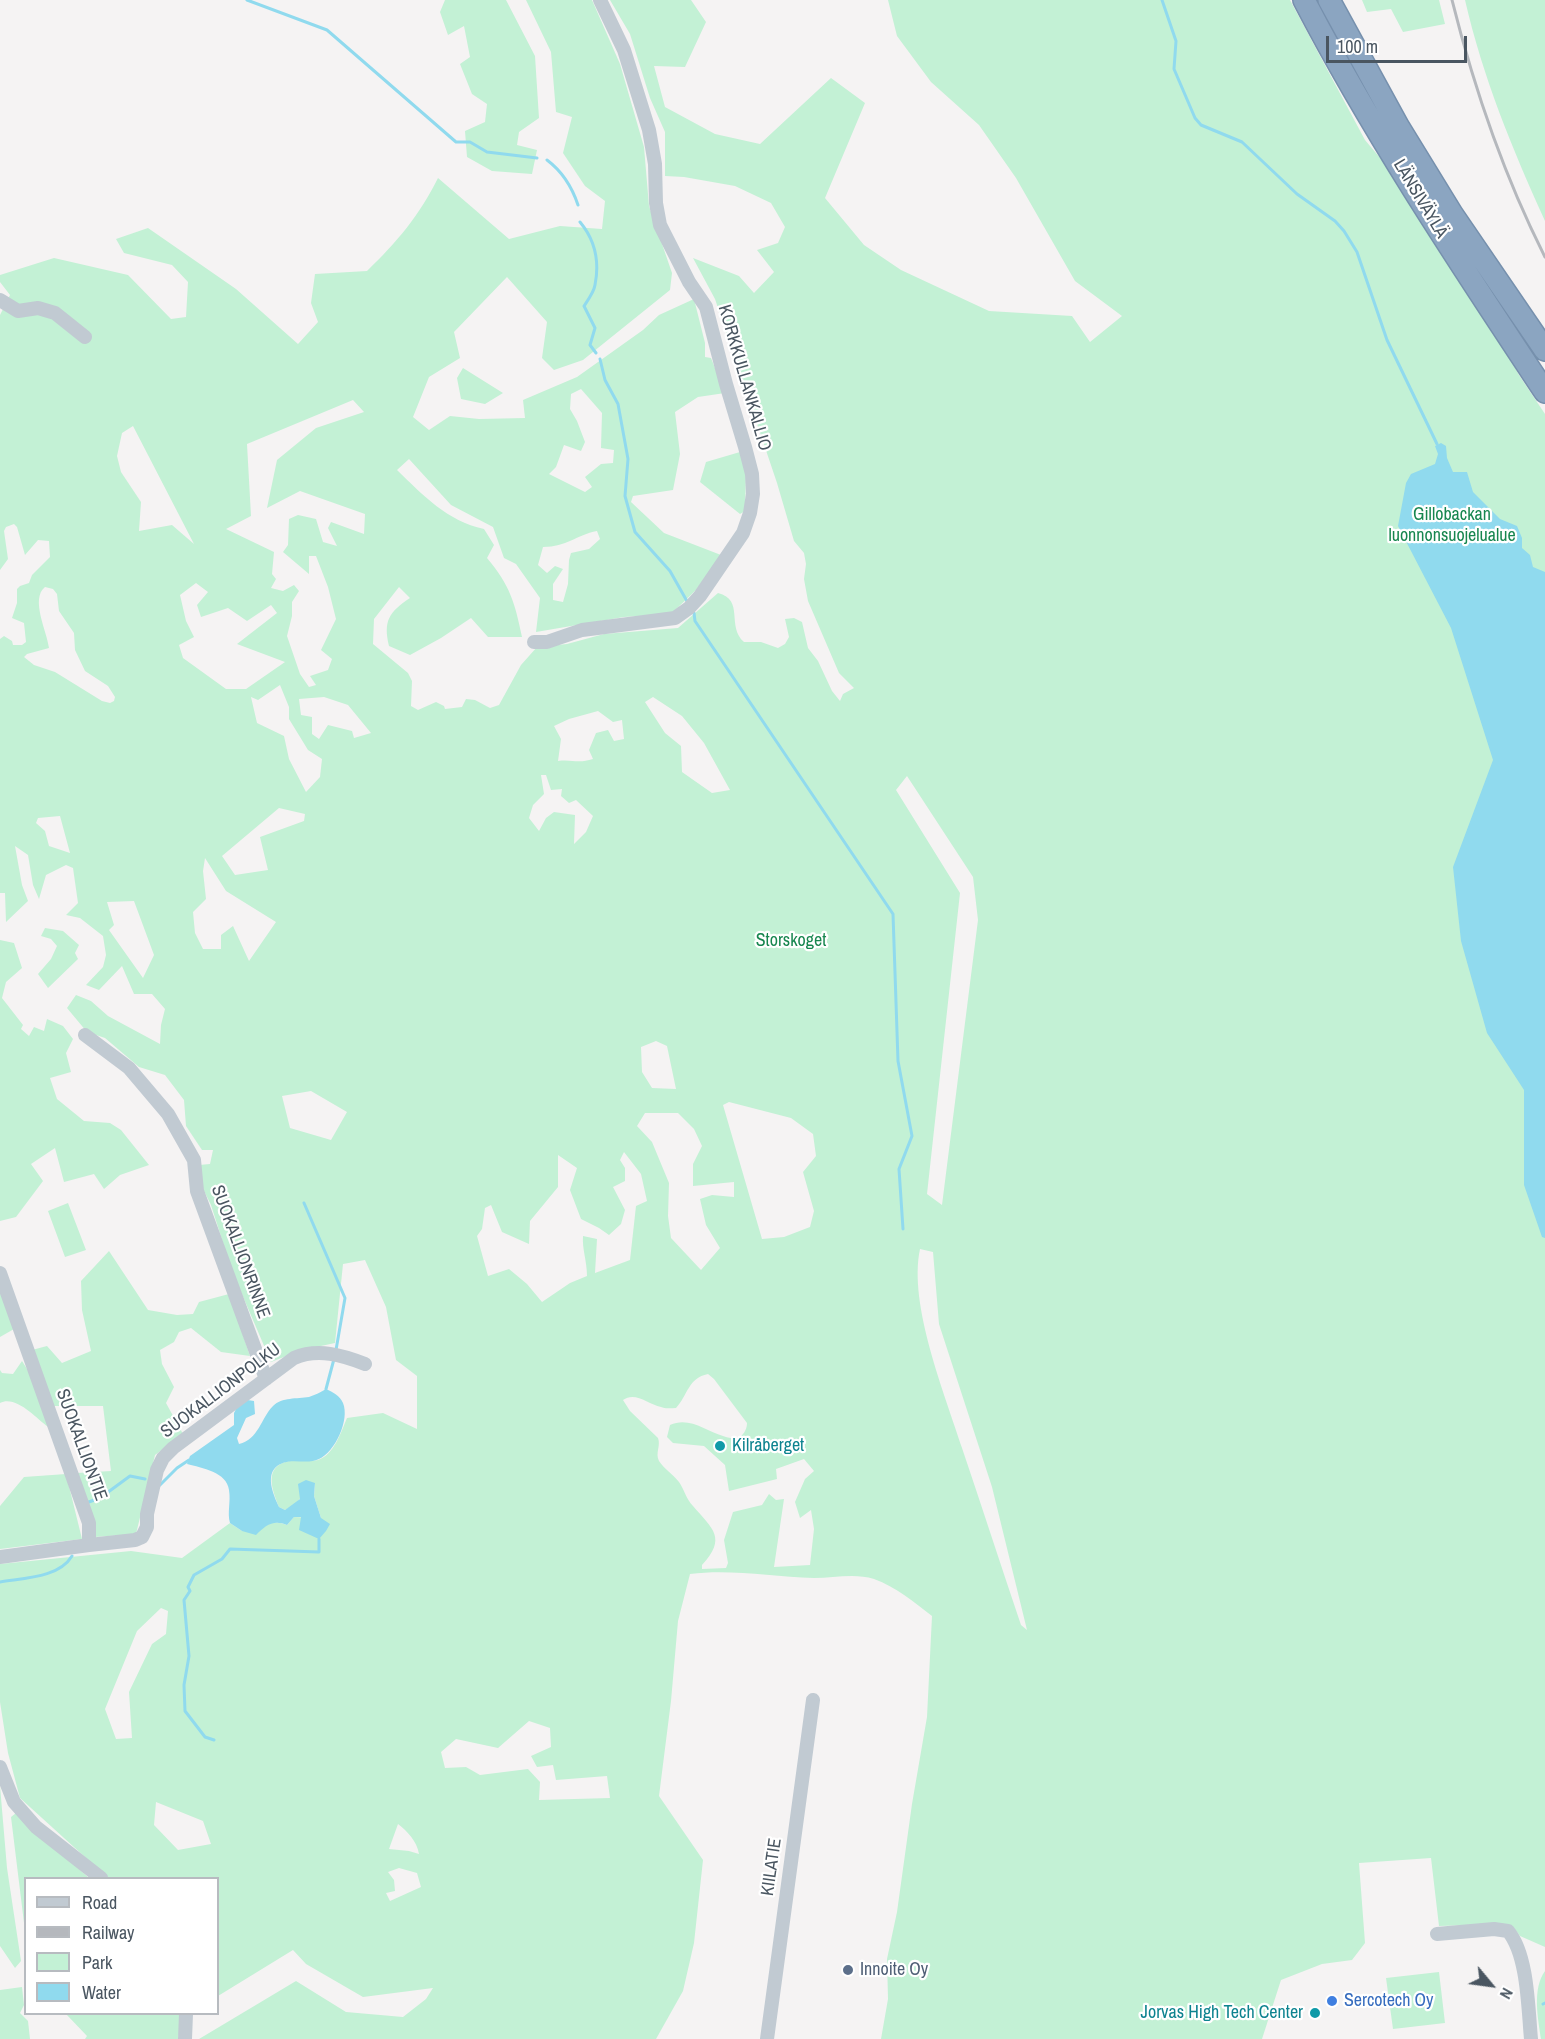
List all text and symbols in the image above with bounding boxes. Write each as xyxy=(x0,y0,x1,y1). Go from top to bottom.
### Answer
scale bar xyxy=(1329,24,1470,62)
text: 100 m xyxy=(1337,34,1378,59)
street label: LÄNSIVÄYLÄ xyxy=(1388,156,1452,242)
street label: KORKKULLANKALLIO xyxy=(713,302,775,454)
park label: Gillobackan luonnonsuojelualue xyxy=(1388,504,1516,546)
park label: Storskoget xyxy=(756,930,826,952)
street label: SUOKALLIONRINNE xyxy=(206,1182,274,1322)
street label: SUOKALLIONPOLKU xyxy=(157,1339,285,1443)
street label: SUOKALLIONTIE xyxy=(51,1386,111,1504)
place label: Kilråberget xyxy=(732,1435,804,1457)
marker: Kilråberget xyxy=(713,1439,727,1453)
street label: KIILATIE xyxy=(757,1837,787,1897)
legend xyxy=(24,1877,219,2015)
text: Road xyxy=(82,1890,117,1915)
text: Railway xyxy=(82,1920,135,1945)
text: Park xyxy=(82,1950,112,1975)
north arrow xyxy=(1461,1955,1521,2015)
place label: Innoite Oy xyxy=(860,1959,928,1981)
marker: Innoite Oy xyxy=(841,1963,855,1977)
text: Water xyxy=(82,1980,121,2005)
text: N xyxy=(1495,1984,1519,2003)
place label: Sercotech Oy xyxy=(1344,1990,1433,2012)
marker: Sercotech Oy xyxy=(1325,1994,1339,2008)
place label: Jorvas High Tech Center xyxy=(1141,2002,1303,2024)
marker: Jorvas High Tech Center xyxy=(1308,2006,1322,2020)

